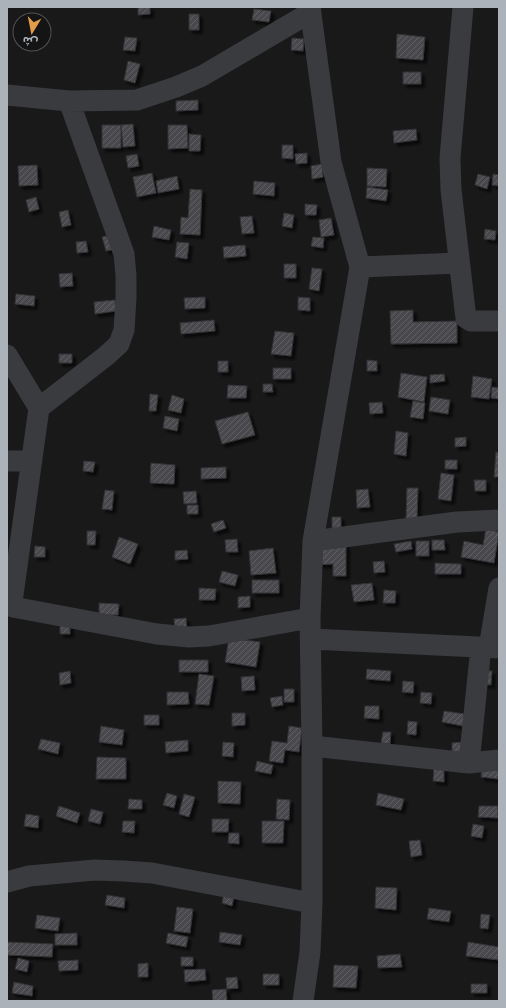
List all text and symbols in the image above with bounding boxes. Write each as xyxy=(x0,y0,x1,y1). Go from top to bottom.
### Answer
north arrow xyxy=(12,12,52,52)
text: ش xyxy=(22,34,39,49)

